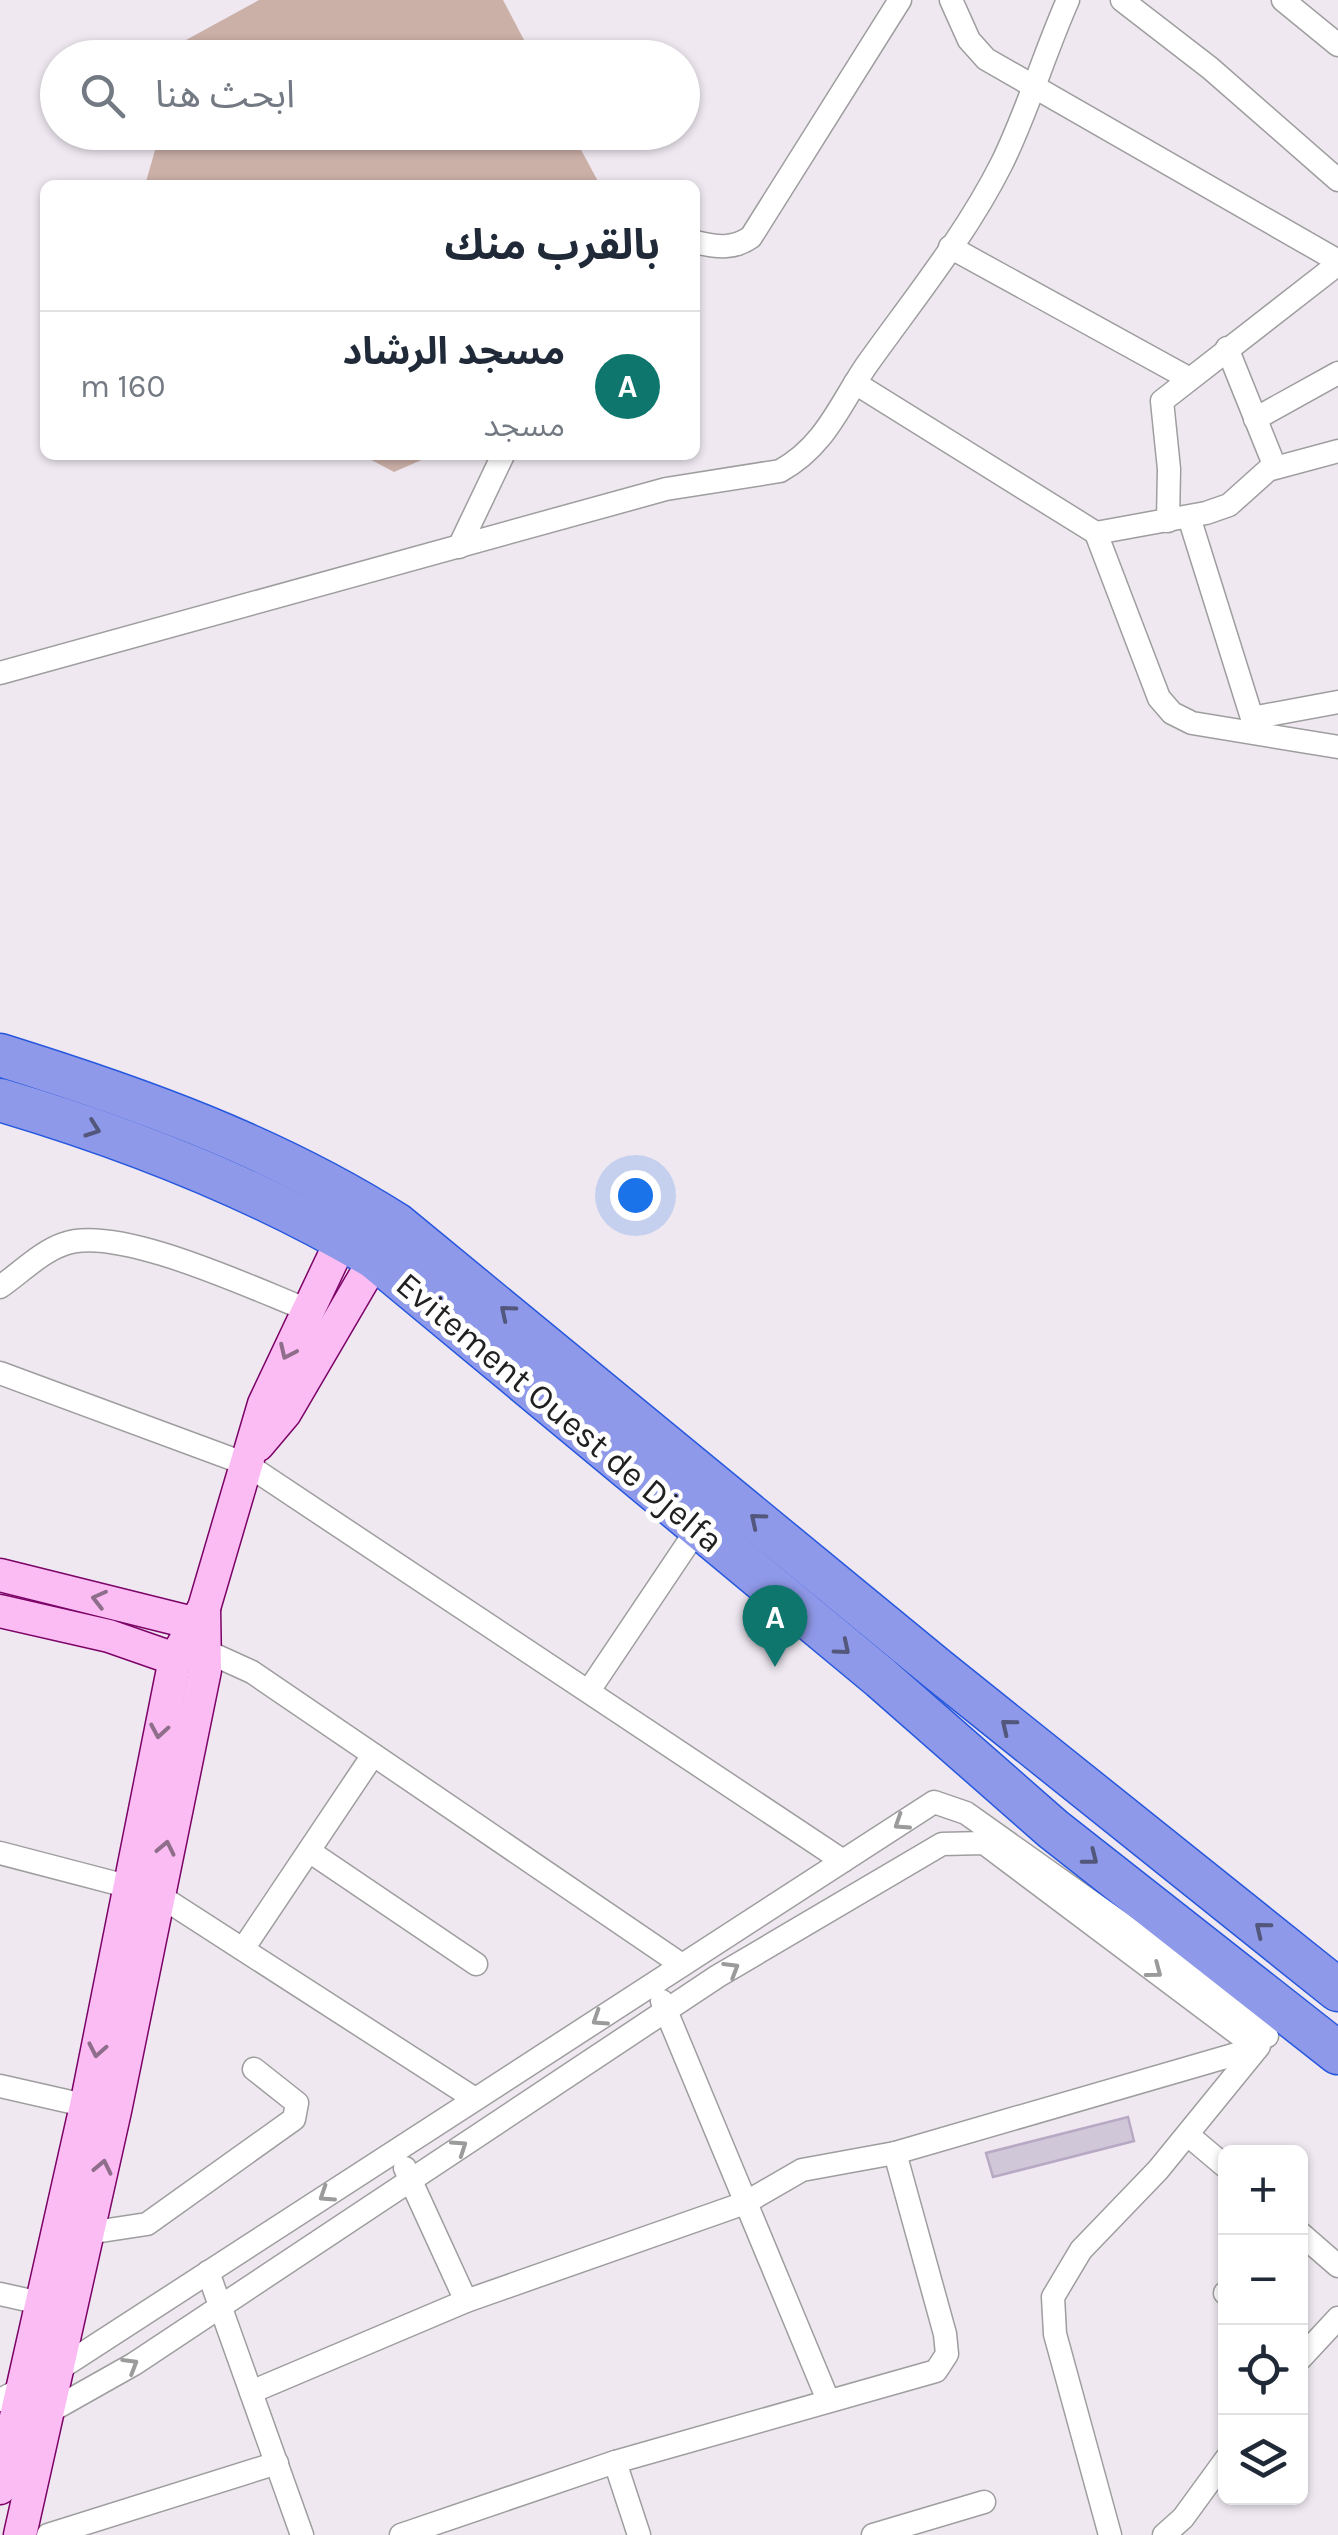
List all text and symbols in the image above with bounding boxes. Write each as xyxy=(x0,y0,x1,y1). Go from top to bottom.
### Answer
search box xyxy=(40,40,700,150)
icon: search xyxy=(75,68,130,123)
text: ابحث هنا xyxy=(155,72,295,117)
text: بالقرب منك xyxy=(445,220,660,270)
text: مسجد الرشاد xyxy=(343,329,565,374)
text: 160 m xyxy=(80,368,165,405)
text: A xyxy=(617,368,638,405)
text: مسجد xyxy=(484,407,565,444)
one-way arrow xyxy=(84,1117,101,1138)
your location xyxy=(610,1170,661,1221)
street label: Evitement Ouest de Djelfa xyxy=(388,1264,731,1561)
one-way arrow xyxy=(501,1306,519,1324)
one-way arrow xyxy=(280,1342,300,1360)
one-way arrow xyxy=(751,1514,769,1532)
pin: A xyxy=(742,1584,808,1667)
one-way arrow xyxy=(91,1590,108,1611)
one-way arrow xyxy=(832,1636,850,1654)
one-way arrow xyxy=(1002,1720,1020,1738)
one-way arrow xyxy=(149,1722,170,1739)
one-way arrow xyxy=(894,1811,912,1830)
one-way arrow xyxy=(155,1840,176,1857)
one-way arrow xyxy=(1079,1846,1097,1864)
one-way arrow xyxy=(1255,1923,1273,1941)
one-way arrow xyxy=(1144,1960,1162,1977)
one-way arrow xyxy=(721,1962,739,1981)
one-way arrow xyxy=(592,2006,610,2025)
one-way arrow xyxy=(88,2041,109,2058)
one-way arrow xyxy=(450,2141,468,2160)
map controls xyxy=(1218,2145,1308,2505)
button: + xyxy=(1218,2145,1308,2235)
one-way arrow xyxy=(91,2159,112,2176)
one-way arrow xyxy=(319,2183,337,2202)
button: − xyxy=(1218,2235,1308,2325)
button: locate xyxy=(1218,2325,1308,2415)
one-way arrow xyxy=(120,2358,138,2377)
button: layers xyxy=(1218,2415,1308,2505)

